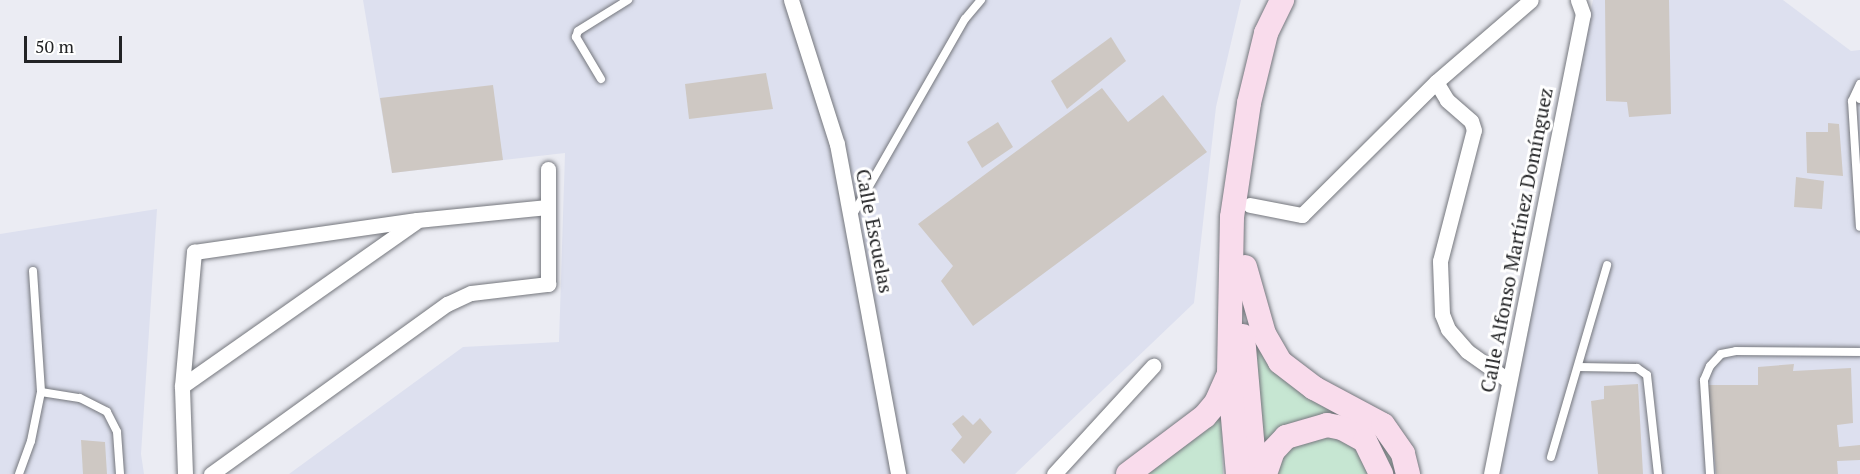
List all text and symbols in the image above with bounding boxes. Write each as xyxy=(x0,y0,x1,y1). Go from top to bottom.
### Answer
scale bar xyxy=(27,24,124,62)
text: 50 m xyxy=(35,34,74,58)
street label: Calle Alfonso Martínez Domínguez xyxy=(1475,85,1557,395)
street label: Calle Escuelas xyxy=(851,167,899,295)

